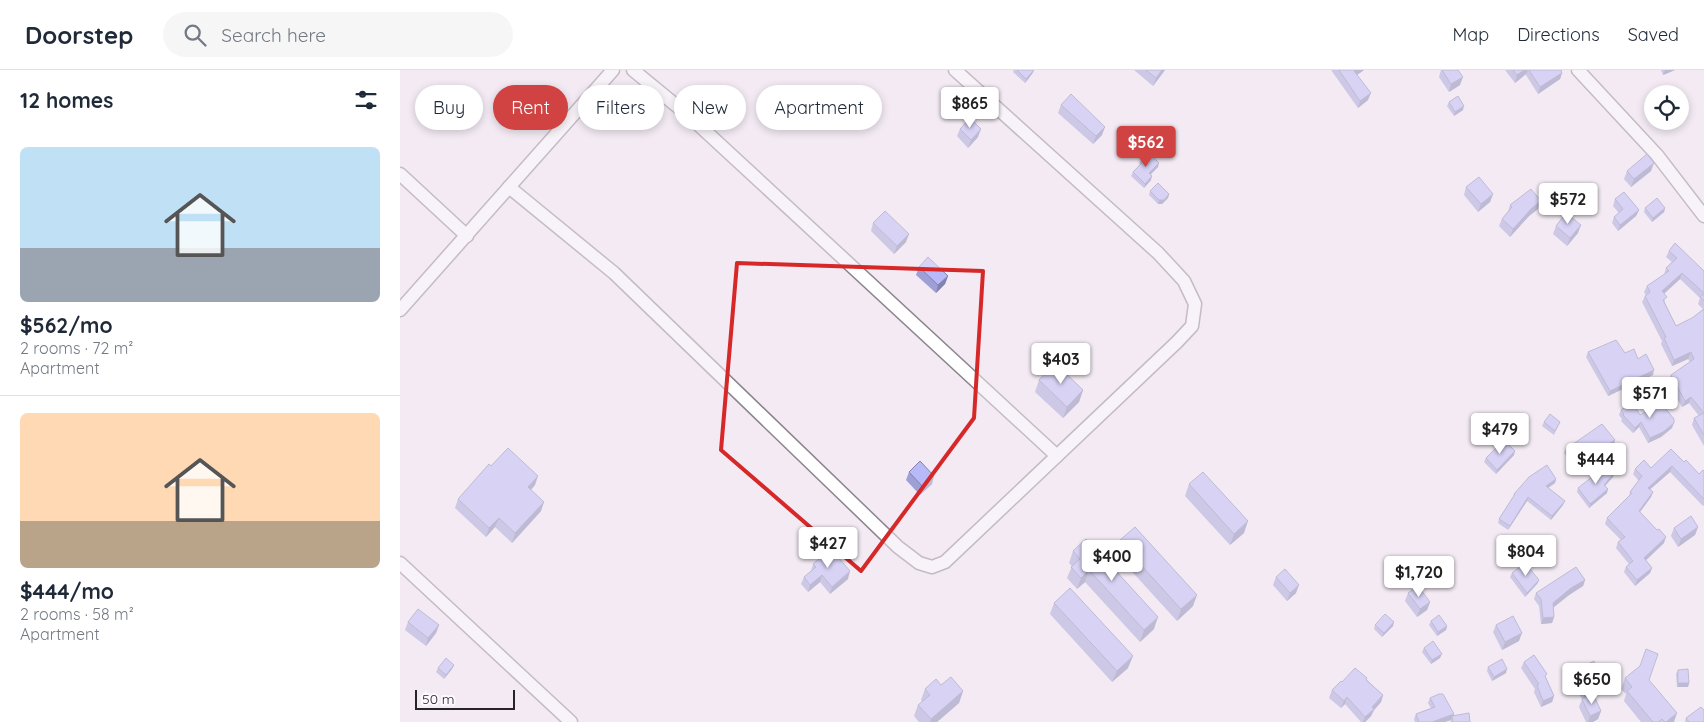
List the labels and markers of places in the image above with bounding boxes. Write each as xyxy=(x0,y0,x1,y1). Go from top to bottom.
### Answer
pin: $865 xyxy=(940,87,1000,129)
pin: $562 xyxy=(1116,126,1176,168)
pin: $572 xyxy=(1538,182,1598,225)
pin: $403 xyxy=(1031,342,1091,385)
pin: $571 xyxy=(1620,376,1680,419)
pin: $479 xyxy=(1470,412,1530,455)
pin: $444 xyxy=(1566,442,1626,485)
pin: $427 xyxy=(798,526,858,569)
pin: $804 xyxy=(1496,534,1556,577)
pin: $400 xyxy=(1082,540,1142,582)
pin: $1,720 xyxy=(1378,556,1460,598)
pin: $650 xyxy=(1562,662,1622,705)

